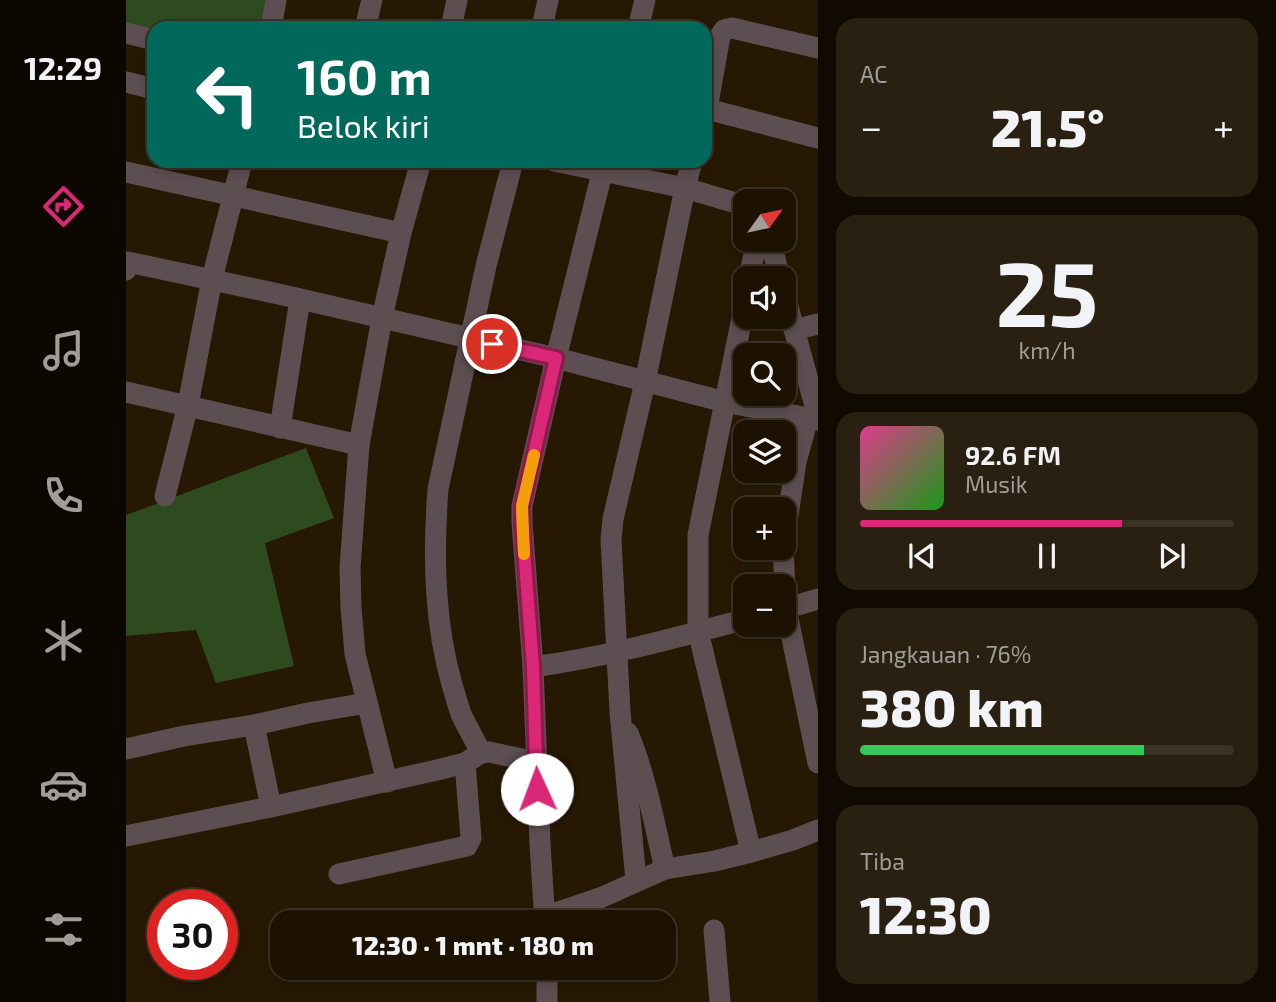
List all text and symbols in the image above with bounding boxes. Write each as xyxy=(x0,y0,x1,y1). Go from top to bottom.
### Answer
text: 160 m xyxy=(297,46,432,105)
text: 12:29 xyxy=(24,48,102,86)
icon: left xyxy=(182,49,273,140)
text: AC xyxy=(860,60,887,88)
text: 21.5° xyxy=(991,95,1105,157)
text: − xyxy=(860,103,882,149)
text: + xyxy=(1213,103,1234,149)
text: Belok kiri xyxy=(297,106,430,144)
icon: directions xyxy=(39,182,88,231)
north arrow xyxy=(733,189,796,252)
map controls xyxy=(733,189,796,637)
text: 25 xyxy=(995,236,1099,345)
button: sound xyxy=(733,266,796,329)
pin xyxy=(462,314,522,374)
icon: arrive xyxy=(473,325,511,363)
icon: music xyxy=(39,326,88,375)
text: km/h xyxy=(1018,336,1076,364)
button: search xyxy=(733,343,796,406)
button: layers xyxy=(733,420,796,483)
text: 92.6 FM xyxy=(965,439,1061,470)
text: Musik xyxy=(965,470,1027,498)
icon: phone xyxy=(39,471,88,520)
button: + xyxy=(733,497,796,560)
icon: previous xyxy=(903,537,941,575)
icon: pause xyxy=(1028,537,1066,575)
icon: next xyxy=(1153,537,1191,575)
button: − xyxy=(733,574,796,637)
icon: climate xyxy=(39,616,88,665)
text: Jangkauan · 76% xyxy=(860,640,1031,668)
text: 380 km xyxy=(860,675,1044,737)
position arrow xyxy=(500,752,574,826)
icon: car xyxy=(39,760,88,809)
text: Tiba xyxy=(860,847,905,875)
text: 12:30 xyxy=(860,882,992,944)
speed limit sign: 30 xyxy=(147,889,238,980)
icon: filters xyxy=(39,905,88,954)
text: 12:30 · 1 mnt · 180 m xyxy=(352,929,594,960)

